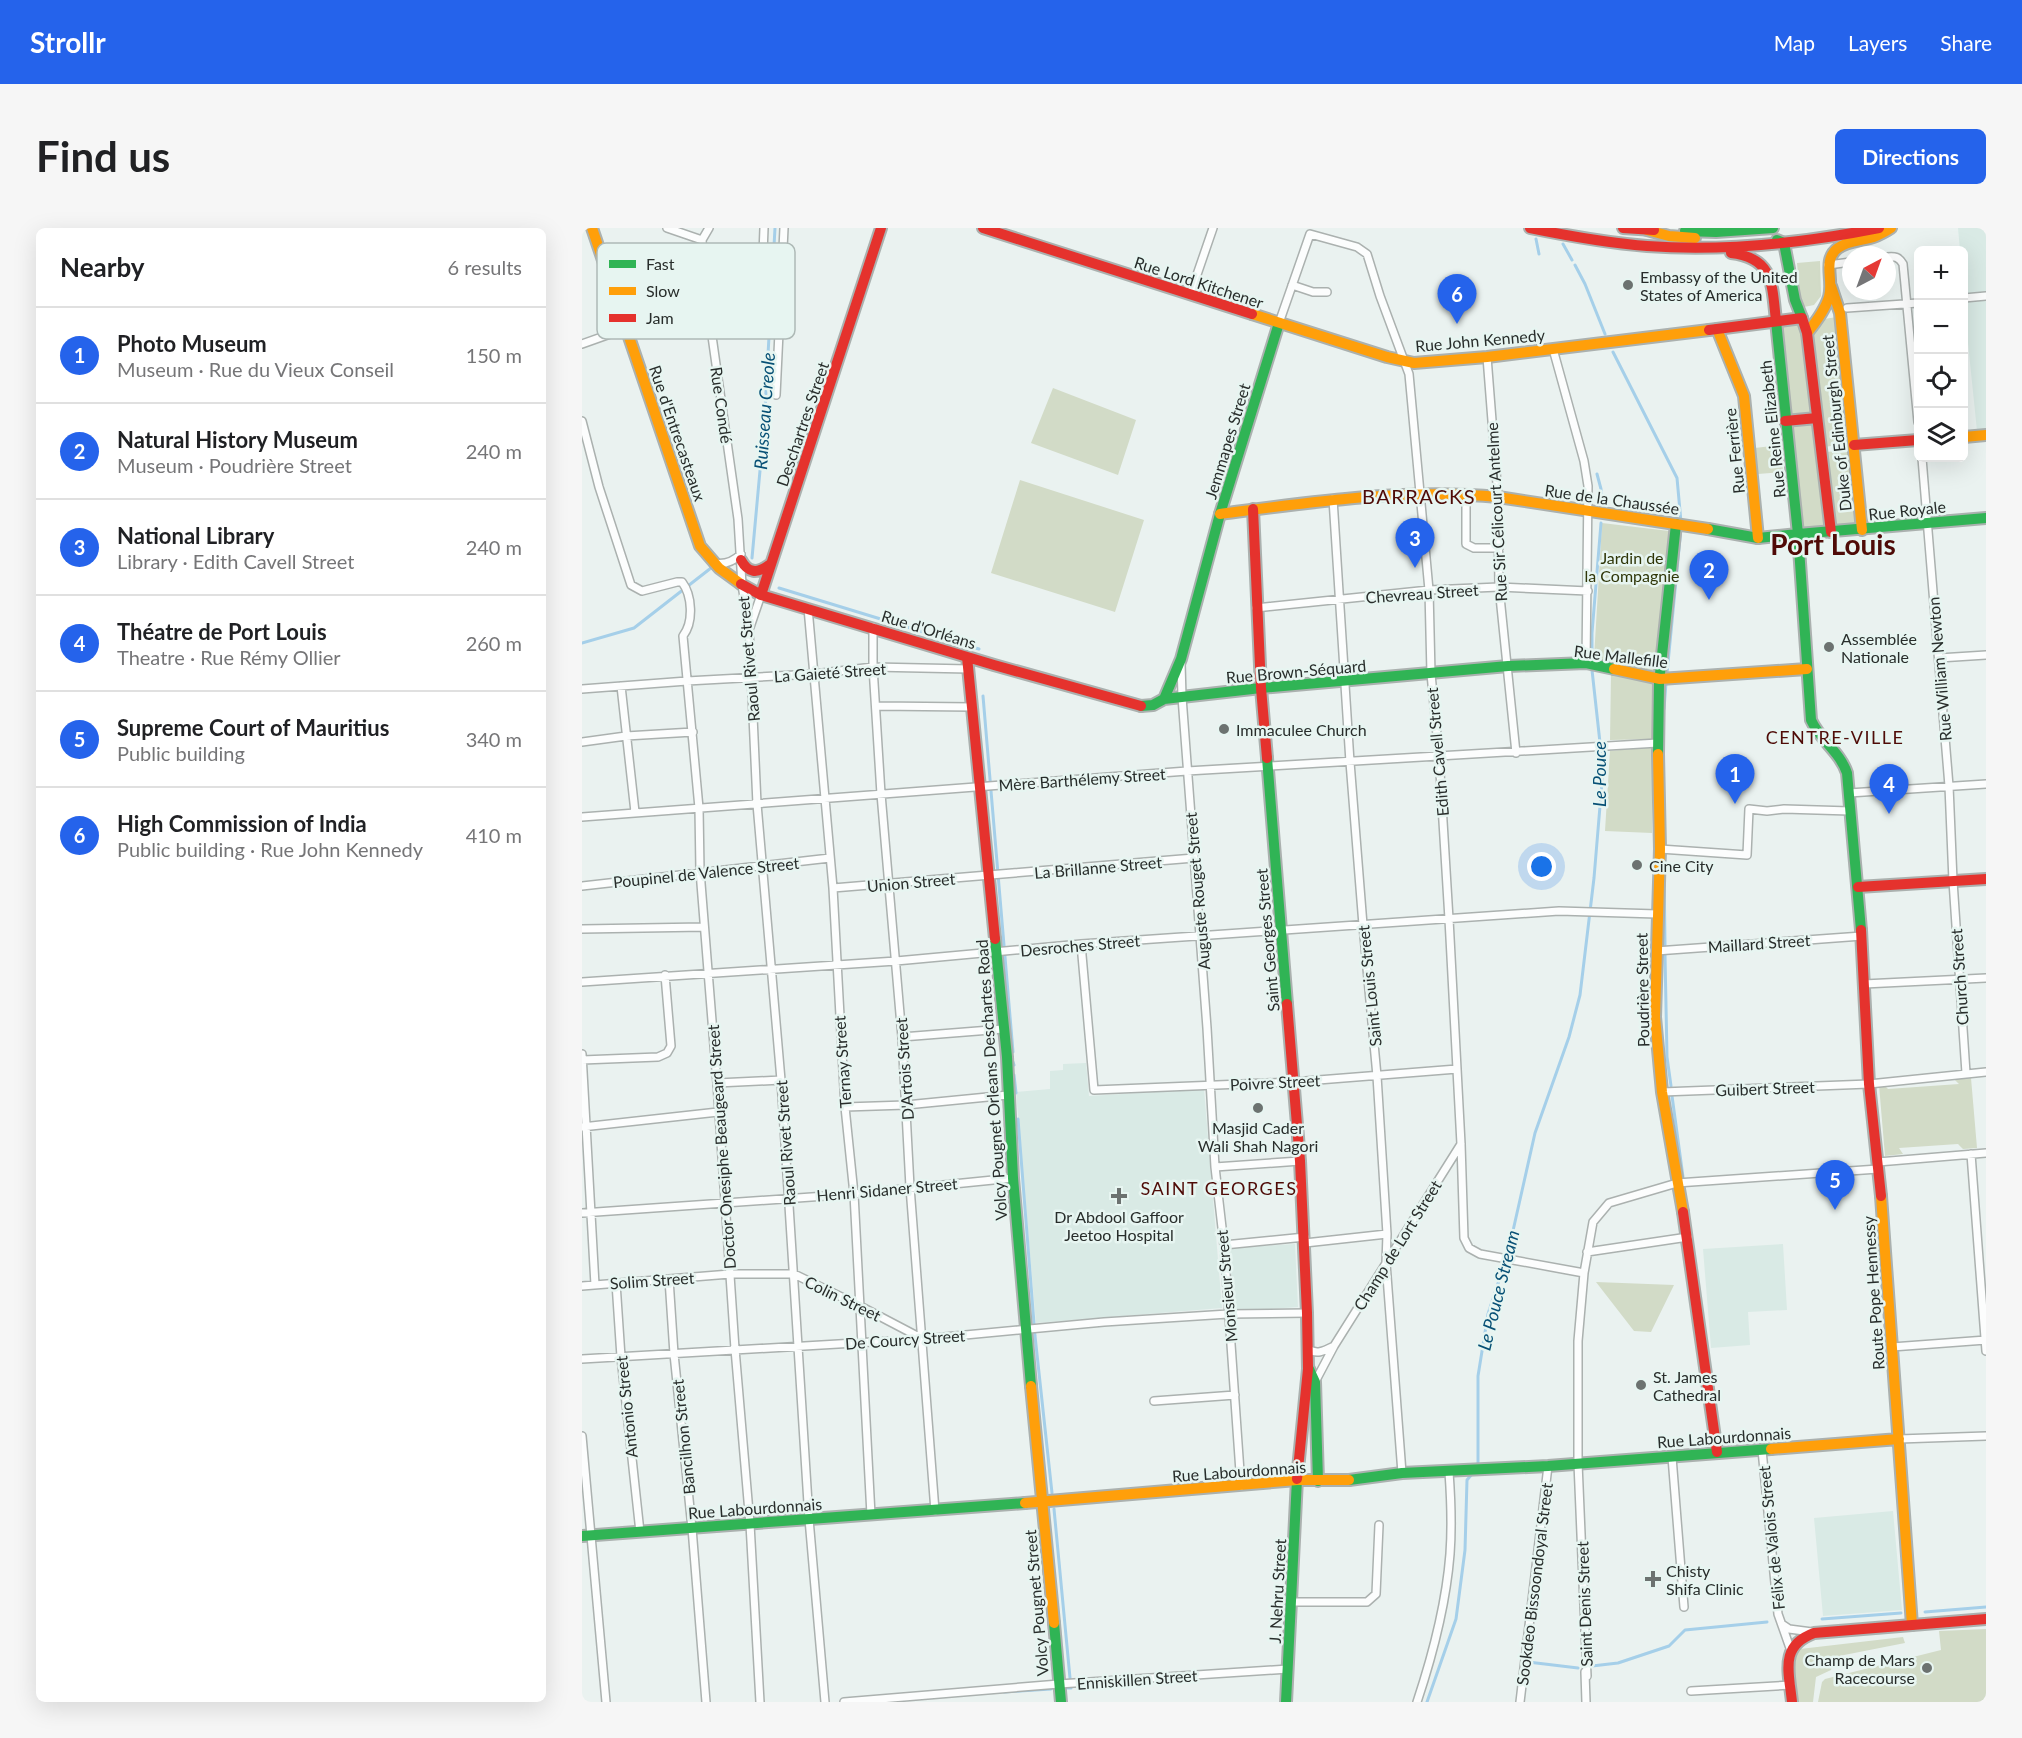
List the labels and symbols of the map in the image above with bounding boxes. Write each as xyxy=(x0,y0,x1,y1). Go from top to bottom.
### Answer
legend xyxy=(597,243,795,339)
north arrow xyxy=(1842,246,1896,300)
street label: Rue Lord Kitchener xyxy=(1132,252,1266,312)
text: Fast xyxy=(646,254,675,273)
place label: Embassy of the United States of America xyxy=(1640,267,1798,304)
pin: 6 xyxy=(1438,274,1476,324)
marker: Embassy of the United States of America xyxy=(1621,278,1635,292)
text: Slow xyxy=(646,281,680,300)
text: Jam xyxy=(646,308,674,327)
street label: Rue John Kennedy xyxy=(1414,325,1546,355)
street label: Duke of Edinburgh Street xyxy=(1817,334,1855,512)
water label: Ruisseau Creole xyxy=(749,352,779,470)
street label: Deschartres Street xyxy=(772,359,832,489)
street label: Rue Reine Elizabeth xyxy=(1755,359,1789,499)
street label: Rue d'Entrecasteaux xyxy=(646,363,710,503)
street label: Rue Condé xyxy=(707,365,737,445)
street label: Jemmapes Street xyxy=(1200,381,1254,501)
street label: Rue Ferrière xyxy=(1720,407,1748,495)
street label: Rue Sir Célicourt Antelme xyxy=(1482,422,1510,602)
street label: Rue de la Chaussée xyxy=(1543,480,1681,518)
district label: BARRACKS xyxy=(1362,484,1476,508)
street label: Rue Royale xyxy=(1867,496,1947,524)
pin: 3 xyxy=(1396,518,1434,568)
district label: Port Louis xyxy=(1770,527,1896,561)
park label: Jardin de la Compagnie xyxy=(1584,548,1680,585)
pin: 2 xyxy=(1690,550,1728,600)
street label: Chevreau Street xyxy=(1365,580,1479,606)
street label: Raoul Rivet Street xyxy=(733,595,763,723)
street label: Rue William Newton xyxy=(1923,596,1955,742)
street label: Rue d'Orléans xyxy=(879,606,979,652)
place label: Assemblée Nationale xyxy=(1841,629,1917,666)
marker: Assemblée Nationale xyxy=(1822,640,1836,654)
street label: Rue Mallefille xyxy=(1573,641,1669,671)
street label: Rue Brown-Séquard xyxy=(1225,655,1367,687)
street label: La Gaieté Street xyxy=(773,659,887,685)
street label: Edith Cavell Street xyxy=(1422,687,1452,817)
place label: Immaculee Church xyxy=(1236,720,1367,739)
marker: Immaculee Church xyxy=(1217,722,1231,736)
district label: CENTRE-VILLE xyxy=(1766,726,1904,748)
water label: Le Pouce xyxy=(1588,741,1610,807)
pin: 1 xyxy=(1716,754,1754,804)
street label: Mère Barthélemy Street xyxy=(998,764,1166,794)
pin: 4 xyxy=(1870,764,1908,814)
street label: Auguste Rouget Street xyxy=(1181,811,1213,971)
street label: La Brillanne Street xyxy=(1033,852,1163,882)
your location xyxy=(1527,852,1556,881)
street label: Poupinel de Valence Street xyxy=(612,853,800,891)
place label: Cine City xyxy=(1649,856,1714,875)
marker: Cine City xyxy=(1630,858,1644,872)
street label: Saint Georges Street xyxy=(1251,867,1283,1012)
street label: Union Street xyxy=(866,869,956,895)
street label: Saint Louis Street xyxy=(1353,924,1385,1047)
street label: Church Street xyxy=(1946,928,1972,1026)
street label: Desroches Street xyxy=(1019,930,1141,960)
street label: Maillard Street xyxy=(1707,930,1811,956)
street label: Poudrière Street xyxy=(1631,932,1652,1047)
street label: Volcy Pougnet Orleans Deschartes Road xyxy=(972,939,1010,1221)
street label: Ternay Street xyxy=(829,1015,855,1109)
street label: D'Artois Street xyxy=(891,1017,917,1121)
street label: Doctor Onesiphe Beaugeard Street xyxy=(703,1024,739,1270)
street label: Poivre Street xyxy=(1229,1070,1321,1094)
street label: Guibert Street xyxy=(1715,1077,1815,1099)
street label: Raoul Rivet Street xyxy=(771,1079,799,1206)
marker: Masjid Cader Wali Shah Nagori xyxy=(1251,1101,1265,1115)
place label: Masjid Cader Wali Shah Nagori xyxy=(1198,1118,1318,1155)
pin: 5 xyxy=(1816,1160,1854,1210)
street label: Henri Sidaner Street xyxy=(816,1173,959,1205)
street label: Champ de Lort Street xyxy=(1349,1176,1445,1314)
district label: SAINT GEORGES xyxy=(1141,1177,1297,1199)
marker: Dr Abdool Gaffoor Jeetoo Hospital xyxy=(1110,1187,1128,1205)
place label: Dr Abdool Gaffoor Jeetoo Hospital xyxy=(1054,1207,1184,1244)
street label: Route Pope Hennessy xyxy=(1858,1215,1888,1371)
water label: Le Pouce Stream xyxy=(1472,1228,1524,1352)
street label: Monsieur Street xyxy=(1212,1229,1240,1343)
street label: Solim Street xyxy=(609,1268,695,1292)
street label: Colin Street xyxy=(802,1271,884,1325)
street label: De Courcy Street xyxy=(844,1325,966,1353)
street label: Antonio Street xyxy=(611,1355,641,1459)
place label: St. James Cathedral xyxy=(1653,1367,1721,1404)
street label: Bancilhon Street xyxy=(667,1378,698,1495)
marker: St. James Cathedral xyxy=(1634,1378,1648,1392)
street label: Rue Labourdonnais xyxy=(1656,1423,1792,1451)
street label: Rue Labourdonnais xyxy=(1171,1457,1307,1485)
street label: Félix de Valois Street xyxy=(1754,1465,1788,1611)
street label: Sookdeo Bissoondoyal Street xyxy=(1512,1481,1556,1686)
street label: Rue Labourdonnais xyxy=(687,1494,823,1522)
street label: Volcy Pougnet Street xyxy=(1020,1529,1052,1677)
street label: J. Nehru Street xyxy=(1265,1538,1289,1644)
street label: Saint Denis Street xyxy=(1572,1541,1596,1667)
place label: Chisty Shifa Clinic xyxy=(1666,1561,1744,1598)
marker: Chisty Shifa Clinic xyxy=(1644,1570,1662,1588)
place label: Champ de Mars Racecourse xyxy=(1804,1650,1915,1687)
marker: Champ de Mars Racecourse xyxy=(1920,1661,1934,1675)
street label: Enniskillen Street xyxy=(1076,1665,1198,1693)

